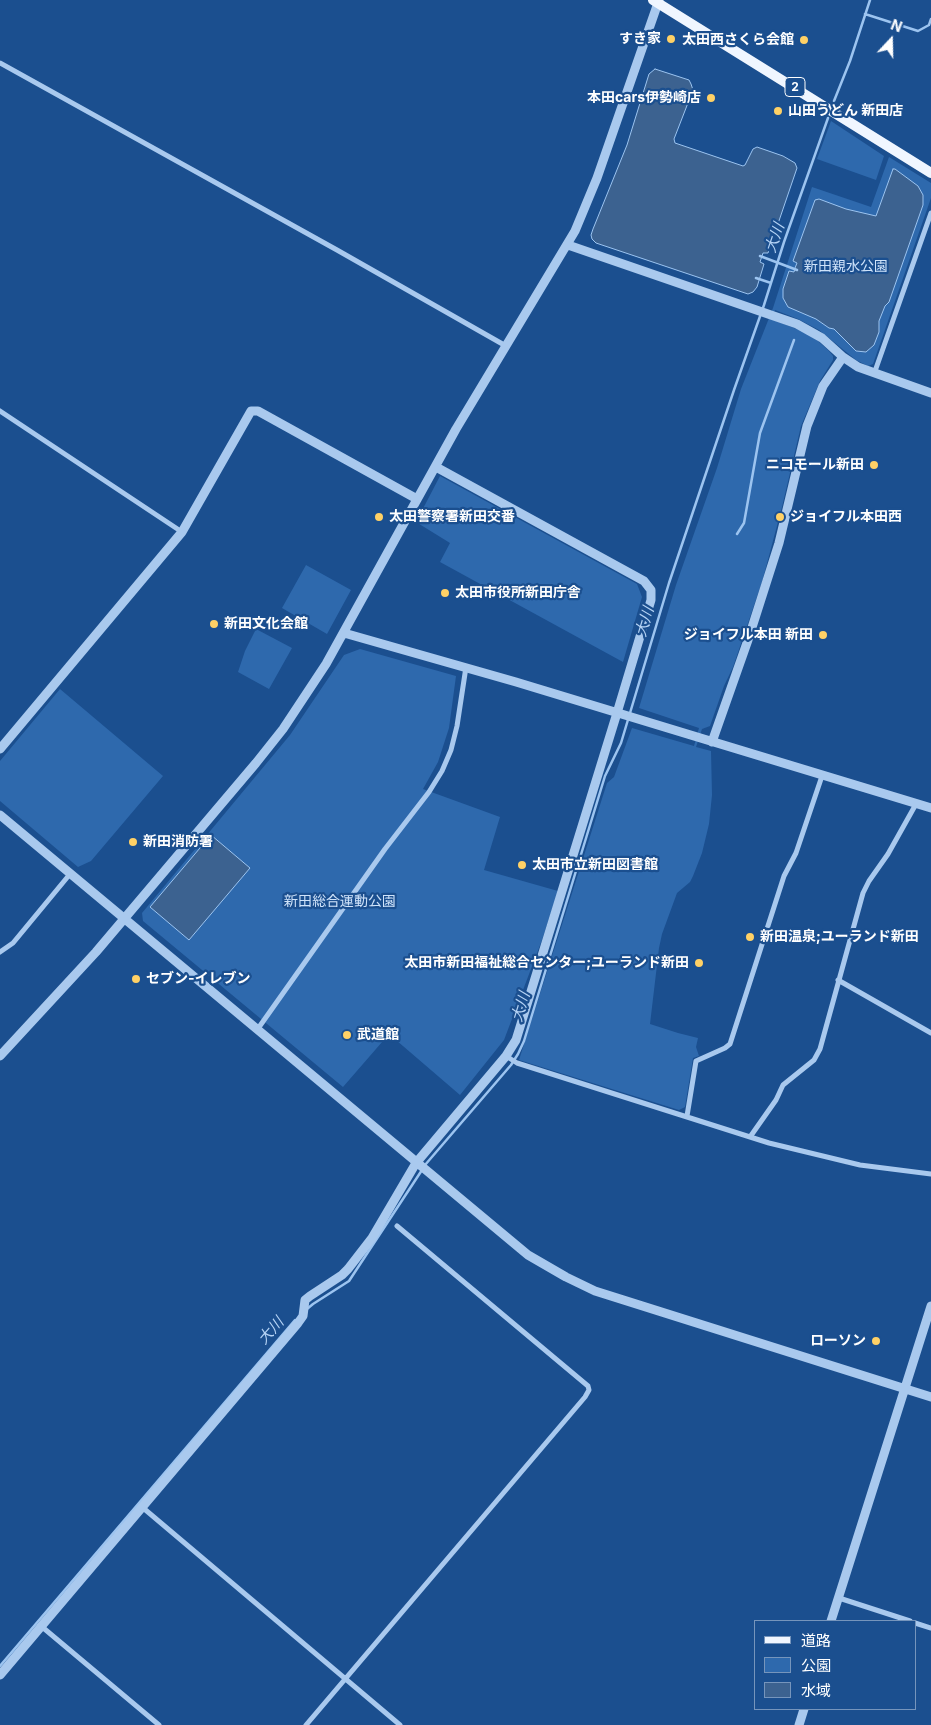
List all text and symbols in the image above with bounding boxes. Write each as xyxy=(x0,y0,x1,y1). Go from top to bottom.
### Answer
north arrow xyxy=(866,15,916,65)
text: N xyxy=(889,16,905,35)
place label: すき家 xyxy=(619,31,661,47)
place label: 太田西さくら会館 xyxy=(682,32,794,48)
marker: すき家 xyxy=(665,33,677,45)
marker: 太田西さくら会館 xyxy=(798,34,810,46)
road number: 2 xyxy=(785,77,805,96)
place label: 本田cars伊勢崎店 xyxy=(587,90,701,106)
marker: 本田cars伊勢崎店 xyxy=(705,92,717,104)
place label: 山田うどん 新田店 xyxy=(788,103,903,119)
marker: 山田うどん 新田店 xyxy=(772,105,784,117)
water label: 大川 xyxy=(762,221,788,255)
park label: 新田親水公園 xyxy=(804,259,888,275)
place label: ニコモール新田 xyxy=(766,457,864,473)
marker: ニコモール新田 xyxy=(868,459,880,471)
place label: 太田警察署新田交番 xyxy=(389,509,515,525)
place label: ジョイフル本田西 xyxy=(790,509,902,525)
marker: 太田警察署新田交番 xyxy=(373,511,385,523)
marker: ジョイフル本田西 xyxy=(774,511,786,523)
place label: 太田市役所新田庁舎 xyxy=(455,585,581,601)
marker: 太田市役所新田庁舎 xyxy=(439,587,451,599)
water label: 大川 xyxy=(632,605,658,639)
place label: 新田文化会館 xyxy=(224,616,308,632)
marker: 新田文化会館 xyxy=(208,618,220,630)
place label: ジョイフル本田 新田 xyxy=(684,627,813,643)
marker: ジョイフル本田 新田 xyxy=(817,629,829,641)
place label: 新田消防署 xyxy=(143,834,213,850)
marker: 新田消防署 xyxy=(127,836,139,848)
place label: 太田市立新田図書館 xyxy=(532,857,658,873)
marker: 太田市立新田図書館 xyxy=(516,859,528,871)
park label: 新田総合運動公園 xyxy=(284,894,396,910)
place label: 新田温泉;ユーランド新田 xyxy=(760,929,919,945)
marker: 新田温泉;ユーランド新田 xyxy=(744,931,756,943)
place label: 太田市新田福祉総合センター;ユーランド新田 xyxy=(404,955,689,971)
marker: 太田市新田福祉総合センター;ユーランド新田 xyxy=(693,957,705,969)
place label: セブン-イレブン xyxy=(146,971,251,987)
marker: セブン-イレブン xyxy=(130,973,142,985)
water label: 大川 xyxy=(508,990,534,1024)
place label: 武道館 xyxy=(357,1027,399,1043)
marker: 武道館 xyxy=(341,1029,353,1041)
water label: 大川 xyxy=(254,1314,288,1348)
place label: ローソン xyxy=(810,1333,866,1349)
marker: ローソン xyxy=(870,1335,882,1347)
legend xyxy=(754,1620,916,1710)
text: 道路 xyxy=(801,1631,831,1650)
text: 公園 xyxy=(801,1656,831,1675)
text: 水域 xyxy=(801,1681,831,1700)

